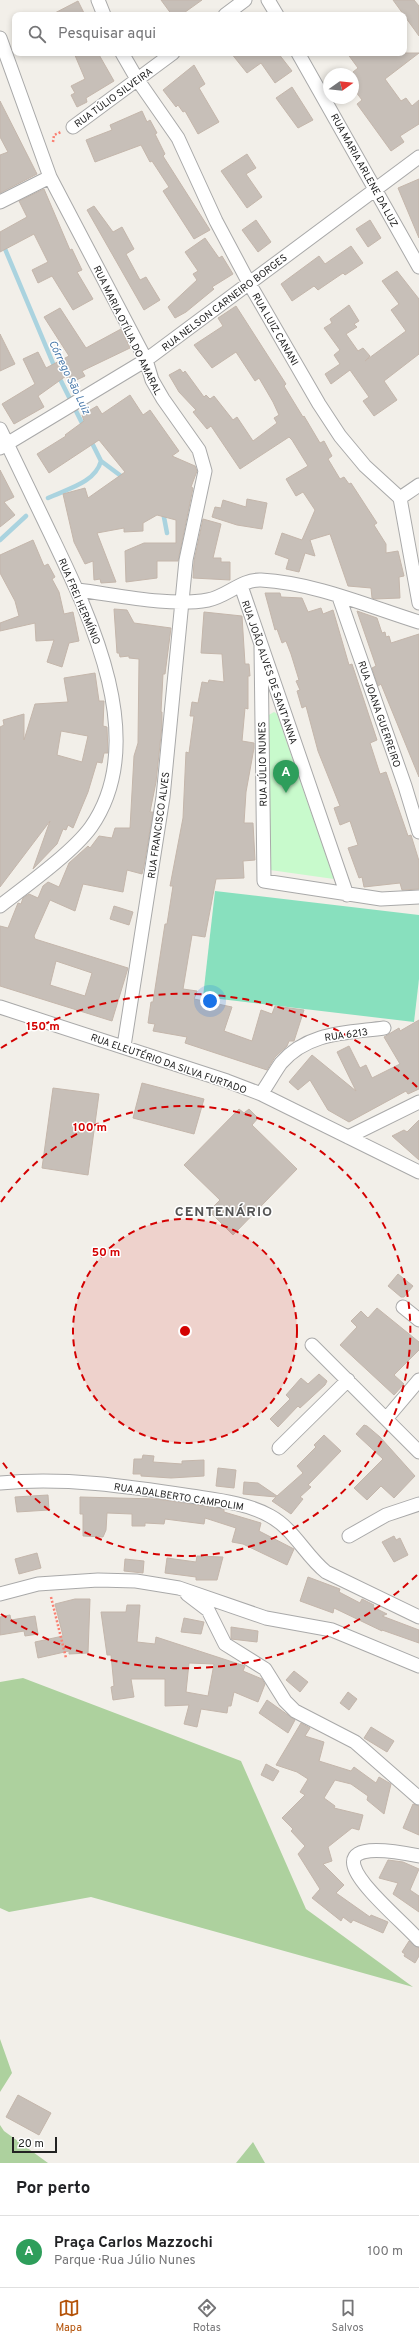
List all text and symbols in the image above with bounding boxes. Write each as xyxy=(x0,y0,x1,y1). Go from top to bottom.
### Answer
search box xyxy=(12,12,407,56)
icon: search xyxy=(26,23,48,45)
text: Pesquisar aqui xyxy=(58,25,156,44)
street label: RUA TÚLIO SILVEIRA xyxy=(72,65,156,131)
north arrow xyxy=(323,68,359,104)
street label: RUA MARIA ARLENE DA LUZ xyxy=(327,112,400,230)
street label: RUA NELSON CARNEIRO BORGES xyxy=(160,252,290,355)
street label: RUA MARIA OTÍLIA DO AMARAL xyxy=(90,264,164,398)
street label: RUA LUIZ CANANI xyxy=(249,291,301,368)
water label: Córrego São Luiz xyxy=(45,338,93,417)
street label: RUA FREI HERMÍNIO xyxy=(55,556,103,647)
street label: RUA JOÃO ALVES DE SANT'ANNA xyxy=(238,599,299,746)
street label: RUA JOANA GUERREIRO xyxy=(354,659,403,770)
street label: RUA JÚLIO NUNES xyxy=(256,721,271,807)
pin: A xyxy=(273,760,299,793)
street label: RUA FRANCISCO ALVES xyxy=(146,771,173,879)
your location xyxy=(200,991,220,1011)
text: 150 m xyxy=(26,1019,60,1035)
street label: RUA 6213 xyxy=(324,1026,369,1045)
street label: RUA ELEUTÉRIO DA SILVA FURTADO xyxy=(89,1032,248,1097)
text: 100 m xyxy=(73,1120,107,1136)
district label: CENTENÁRIO xyxy=(175,1203,273,1221)
text: 50 m xyxy=(92,1245,120,1261)
centre of rings xyxy=(178,1324,192,1338)
street label: RUA ADALBERTO CAMPOLIM xyxy=(113,1481,245,1514)
scale bar xyxy=(12,2135,57,2154)
text: 20 m xyxy=(18,2137,44,2151)
text: Por perto xyxy=(16,2178,90,2200)
text: Praça Carlos Mazzochi xyxy=(54,2234,213,2253)
text: A xyxy=(24,2244,34,2260)
text: 100 m xyxy=(367,2244,403,2260)
text: Parque · Rua Júlio Nunes xyxy=(54,2253,196,2269)
tab: Mapa xyxy=(55,2297,82,2335)
tab: Rotas xyxy=(193,2297,221,2335)
tab: Salvos xyxy=(332,2297,364,2335)

